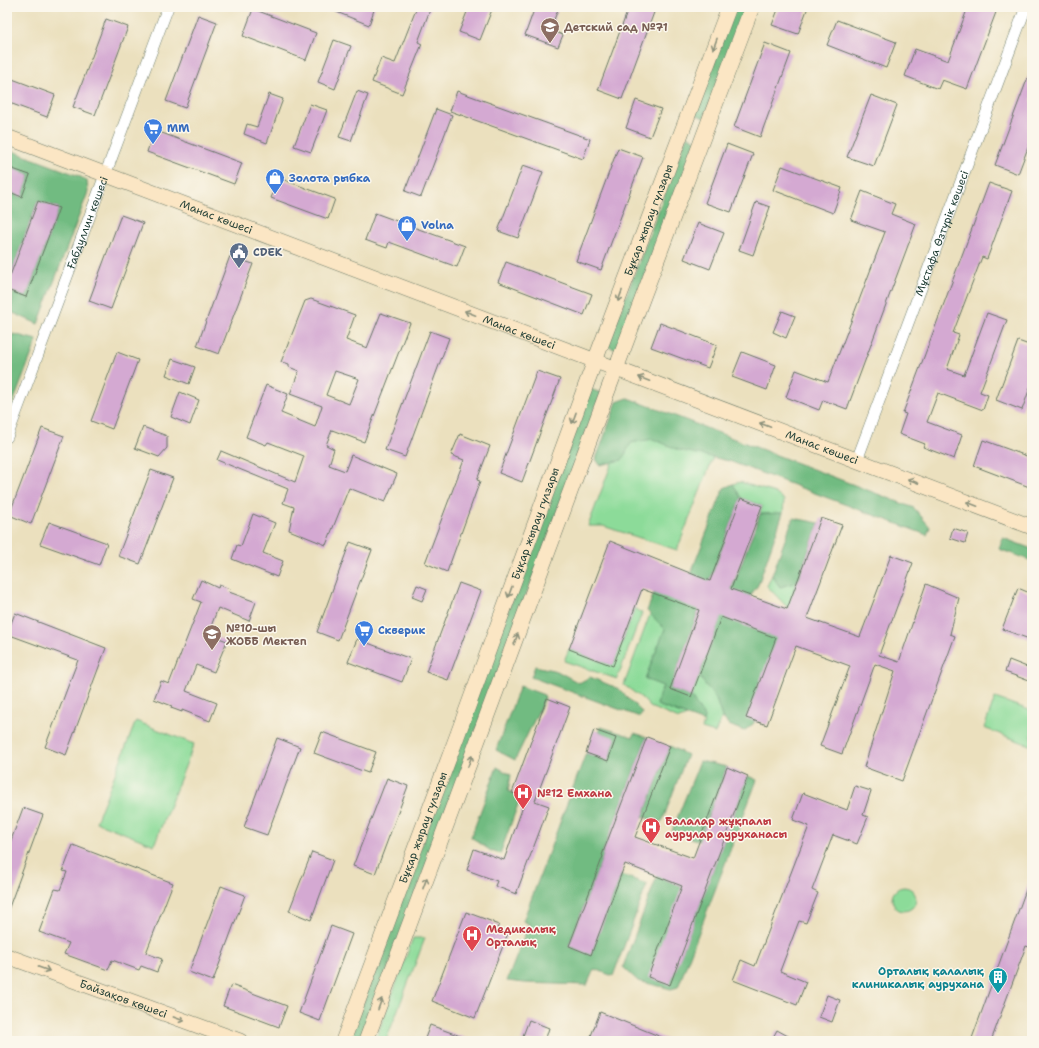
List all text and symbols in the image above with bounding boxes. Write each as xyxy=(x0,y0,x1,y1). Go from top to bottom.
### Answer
school or university icon: Детский сад №71 xyxy=(539,16,561,44)
place label: Детский сад №71 xyxy=(564,20,668,35)
one-way arrow xyxy=(711,37,719,49)
supermarket icon: MM xyxy=(142,117,164,145)
place label: MM xyxy=(167,121,190,136)
street label: Бұқар жырау гүлзары xyxy=(621,162,677,278)
shop icon: Золота рыбка xyxy=(264,167,286,195)
street label: Мұстафа Өзтүрік көшесі xyxy=(912,168,972,298)
place label: Золота рыбка xyxy=(289,171,371,186)
street label: Ғабдуллин көшесі xyxy=(64,174,112,271)
street label: Манас көшесі xyxy=(178,196,255,238)
shop icon: Volna xyxy=(396,214,418,242)
place label: Volna xyxy=(421,218,454,233)
public building icon: CDEK xyxy=(228,241,250,269)
place label: CDEK xyxy=(253,245,283,260)
one-way arrow xyxy=(616,290,623,302)
one-way arrow xyxy=(464,308,476,316)
street label: Манас көшесі xyxy=(481,312,557,353)
one-way arrow xyxy=(638,374,650,382)
one-way arrow xyxy=(569,411,577,423)
one-way arrow xyxy=(759,421,771,429)
street label: Манас көшесі xyxy=(783,427,860,468)
street label: Бұқар жырау гүлзары xyxy=(508,466,563,582)
one-way arrow xyxy=(907,477,919,485)
one-way arrow xyxy=(966,499,978,507)
one-way arrow xyxy=(505,586,513,598)
supermarket icon: Скверик xyxy=(353,619,375,647)
place label: №10-шы ЖОББ Мектеп xyxy=(226,621,307,649)
school or university icon: №10-шы ЖОББ Мектеп xyxy=(201,623,223,651)
place label: Скверик xyxy=(378,623,425,638)
one-way arrow xyxy=(512,633,520,645)
one-way arrow xyxy=(467,755,475,767)
street label: Бұқар жырау гүлзары xyxy=(396,770,451,886)
hospital icon: №12 Емхана xyxy=(512,782,534,810)
place label: №12 Емхана xyxy=(537,786,612,801)
place label: Балалар жұқпалы аурулар ауруханасы xyxy=(665,814,787,842)
hospital icon: Балалар жұқпалы аурулар ауруханасы xyxy=(640,816,662,844)
one-way arrow xyxy=(422,877,430,889)
place label: Медикалық Орталық xyxy=(486,922,557,950)
hospital icon: Медикалық Орталық xyxy=(461,924,483,952)
place label: Орталық қалалық клиникалық аурухана xyxy=(852,964,985,992)
one-way arrow xyxy=(37,966,50,973)
building icon: Орталық қалалық клиникалық аурухана xyxy=(987,966,1009,994)
street label: Байзақов көшесі xyxy=(77,976,169,1022)
one-way arrow xyxy=(376,999,384,1011)
one-way arrow xyxy=(172,1015,184,1023)

